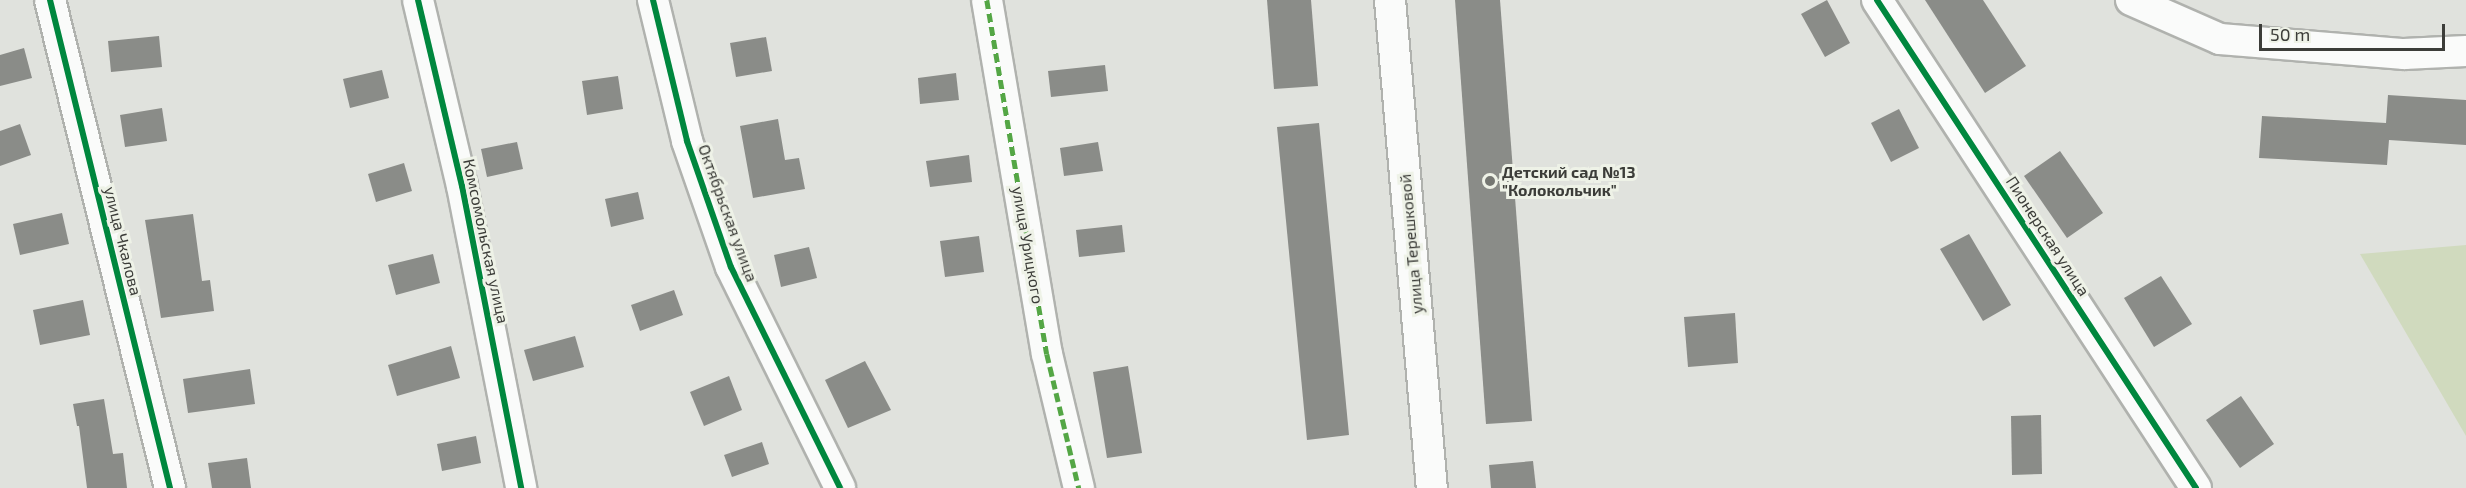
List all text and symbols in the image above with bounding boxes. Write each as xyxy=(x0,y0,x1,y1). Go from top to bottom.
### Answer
scale bar xyxy=(2262,12,2448,50)
text: 50 m xyxy=(2270,23,2310,45)
street label: Октябрьская улица xyxy=(694,142,762,284)
street label: Комсомольская улица xyxy=(459,157,513,325)
place label: Детский сад №13 "Колокольчик" xyxy=(1502,162,1636,200)
street label: улица Терешковой xyxy=(1395,173,1427,315)
street label: Пионерская улица xyxy=(2002,173,2094,299)
marker: Детский сад №13 "Колокольчик" xyxy=(1483,174,1497,188)
street label: улица Чкалова xyxy=(100,185,146,297)
street label: улица Урицкого xyxy=(1008,185,1048,305)

